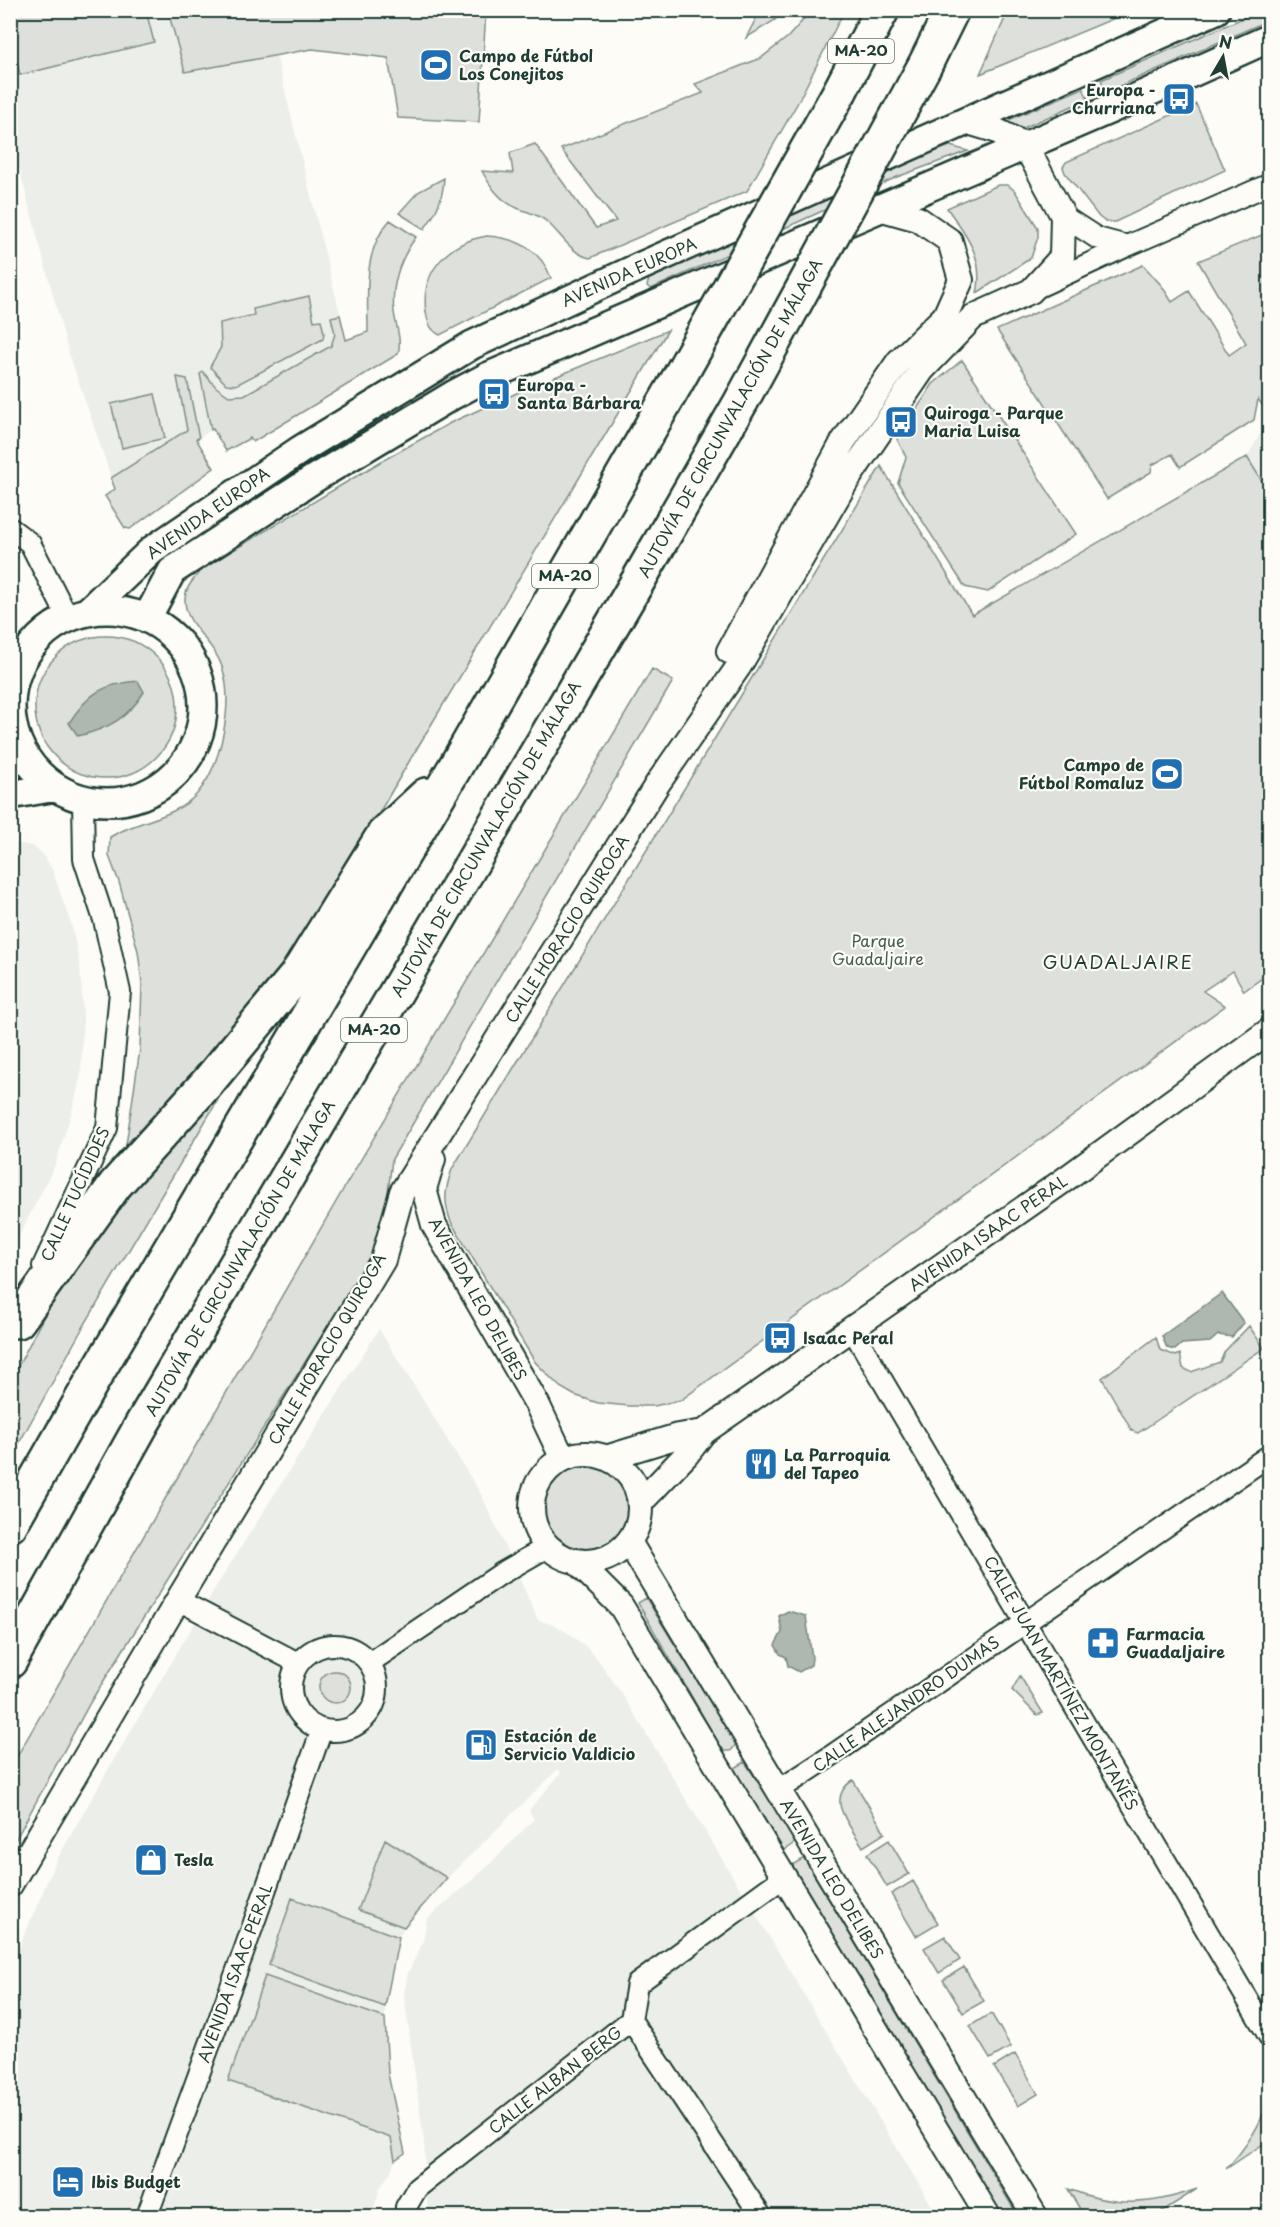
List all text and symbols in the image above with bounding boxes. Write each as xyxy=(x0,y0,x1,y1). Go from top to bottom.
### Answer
north arrow xyxy=(1193,27,1253,87)
text: N xyxy=(1217,28,1234,54)
road number: MA-20 xyxy=(828,39,894,63)
place label: Campo de Fútbol Los Conejitos xyxy=(459,43,593,85)
sports icon: Campo de Fútbol Los Conejitos xyxy=(418,47,454,83)
place label: Europa - Churriana xyxy=(1072,77,1156,119)
bus stop icon: Europa - Churriana xyxy=(1161,81,1197,117)
street label: AVENIDA EUROPA xyxy=(557,230,700,312)
street label: AUTOVÍA DE CIRCUNVALACIÓN DE MÁLAGA xyxy=(631,254,827,581)
place label: Europa - Santa Bárbara xyxy=(517,372,642,414)
bus stop icon: Europa - Santa Bárbara xyxy=(476,376,512,412)
place label: Quiroga - Parque Maria Luisa xyxy=(924,400,1064,442)
bus stop icon: Quiroga - Parque Maria Luisa xyxy=(883,404,919,440)
street label: AVENIDA EUROPA xyxy=(141,460,274,564)
road number: MA-20 xyxy=(532,564,598,588)
street label: AUTOVÍA DE CIRCUNVALACIÓN DE MÁLAGA xyxy=(384,676,586,1001)
place label: Campo de Fútbol Romaluz xyxy=(1019,752,1144,794)
sports icon: Campo de Fútbol Romaluz xyxy=(1149,756,1185,792)
street label: CALLE HORACIO QUIROGA xyxy=(498,830,634,1027)
park label: Parque Guadaljaire xyxy=(832,928,924,970)
district label: GUADALJAIRE xyxy=(1043,948,1193,975)
road number: MA-20 xyxy=(341,1018,407,1042)
street label: AUTOVÍA DE CIRCUNVALACIÓN DE MÁLAGA xyxy=(138,1095,340,1420)
street label: CALLE TUCÍDIDES xyxy=(34,1122,115,1265)
street label: AVENIDA ISAAC PERAL xyxy=(903,1168,1072,1296)
street label: AVENIDA LEO DELIBES xyxy=(424,1212,534,1385)
street label: CALLE HORACIO QUIROGA xyxy=(261,1248,391,1449)
bus stop icon: Isaac Peral xyxy=(762,1320,798,1356)
place label: Isaac Peral xyxy=(803,1325,894,1349)
place label: La Parroquia del Tapeo xyxy=(784,1442,890,1484)
restaurant icon: La Parroquia del Tapeo xyxy=(743,1446,779,1482)
street label: CALLE JUAN MARTÍNEZ MONTAÑÉS xyxy=(979,1551,1145,1814)
place label: Farmacia Guadaljaire xyxy=(1126,1621,1225,1663)
pharmacy icon: Farmacia Guadaljaire xyxy=(1085,1625,1121,1661)
street label: CALLE ALEJANDRO DUMAS xyxy=(807,1629,1004,1777)
place label: Estación de Servicio Valdicio xyxy=(504,1723,635,1765)
fuel station icon: Estación de Servicio Valdicio xyxy=(463,1727,499,1763)
street label: AVENIDA LEO DELIBES xyxy=(775,1794,890,1963)
shop icon: Tesla xyxy=(133,1842,169,1878)
place label: Tesla xyxy=(174,1847,214,1871)
street label: AVENIDA ISAAC PERAL xyxy=(191,1880,278,2065)
street label: CALLE ALBAN BERG xyxy=(483,2020,626,2139)
hotel icon: Ibis Budget xyxy=(50,2164,86,2200)
place label: Ibis Budget xyxy=(91,2169,181,2193)

